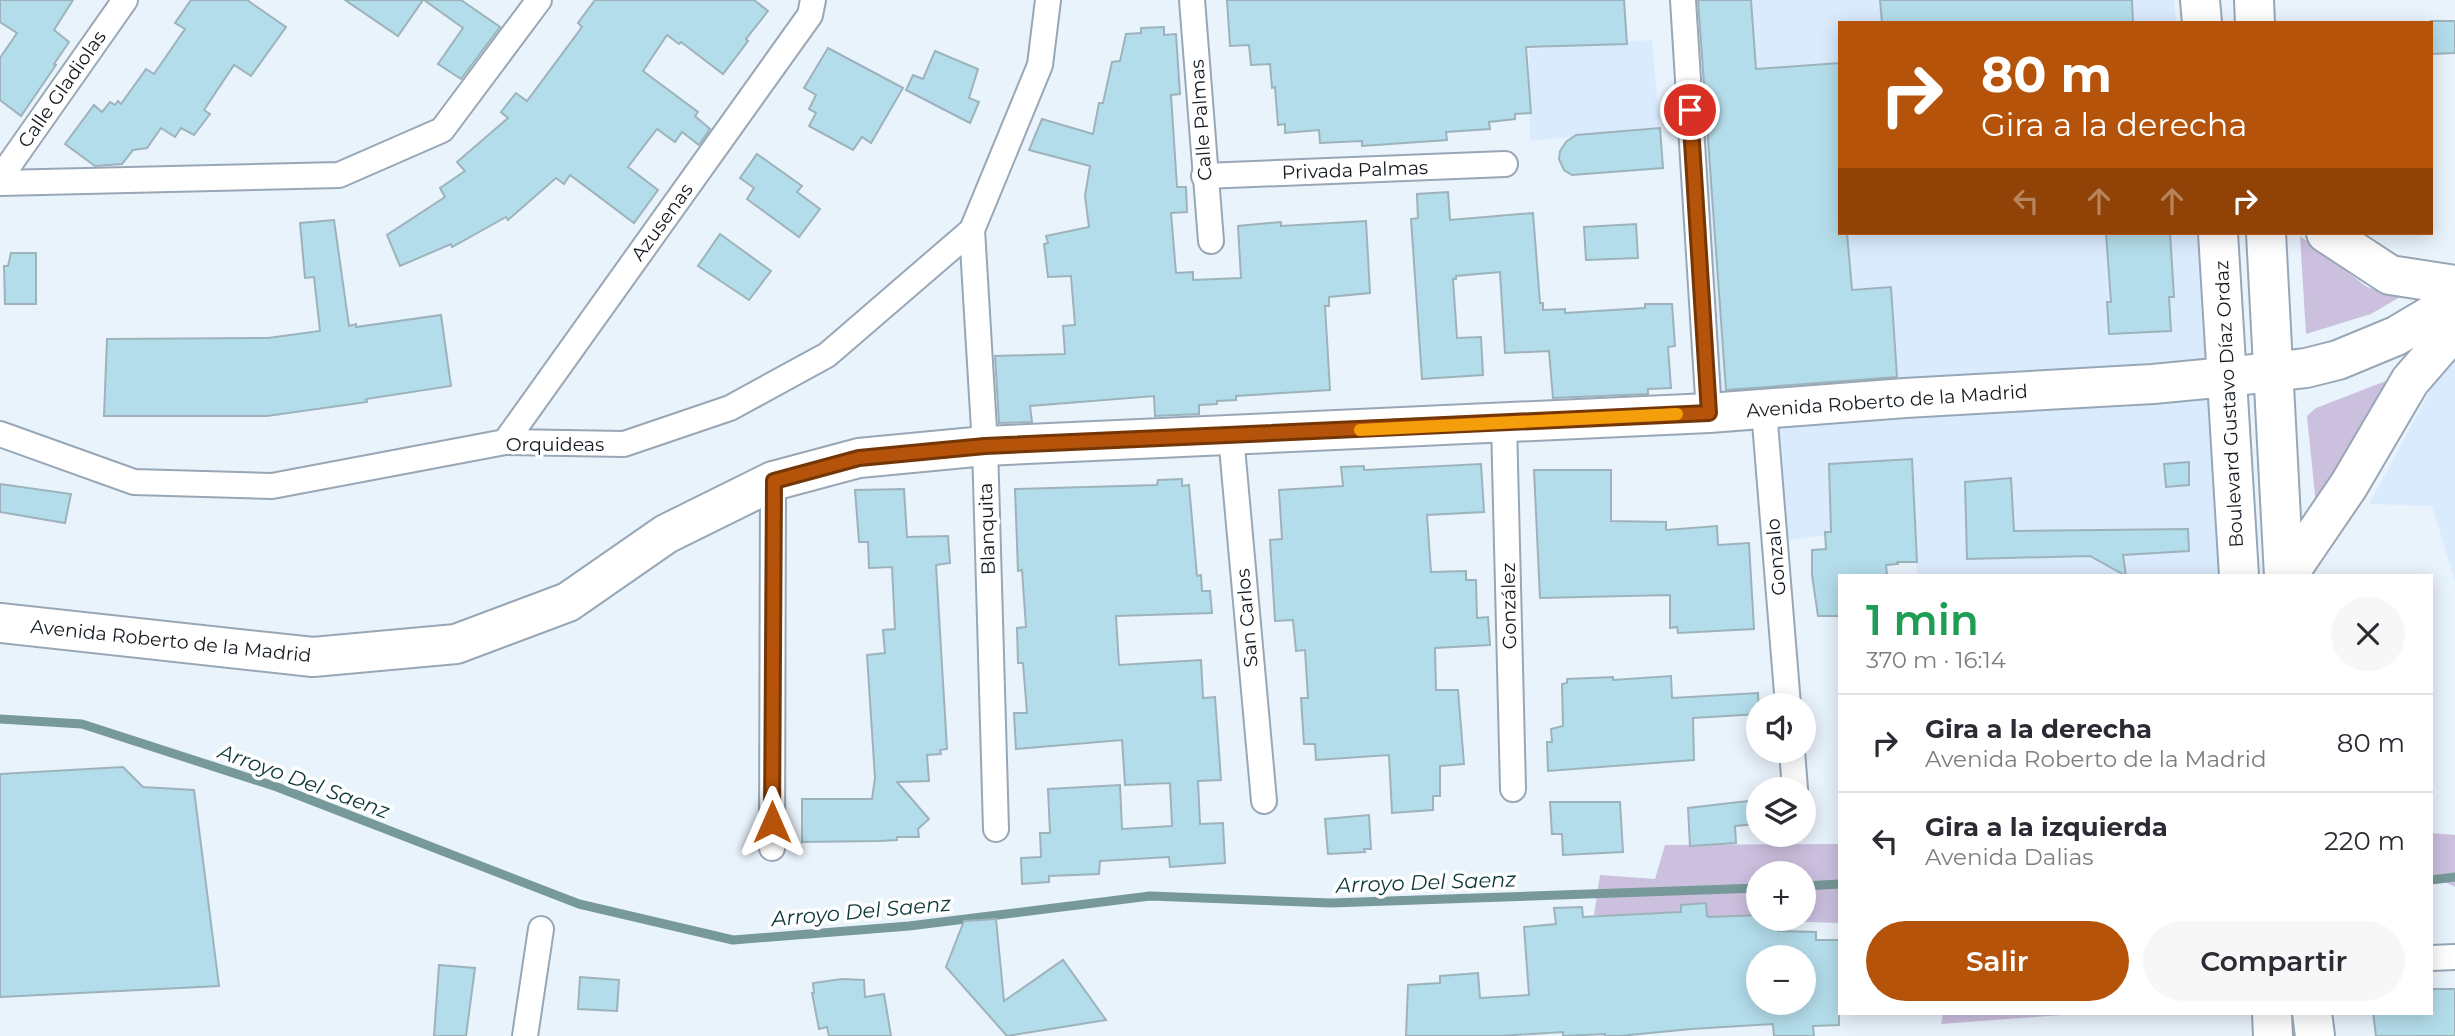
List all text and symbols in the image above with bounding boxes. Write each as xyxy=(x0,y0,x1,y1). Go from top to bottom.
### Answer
street label: Calle Gladiolas xyxy=(13,26,111,152)
text: 80 m xyxy=(1981,45,2112,104)
icon: right xyxy=(1866,49,1957,140)
street label: Calle Palmas xyxy=(1185,59,1217,181)
pin xyxy=(1660,80,1720,140)
icon: arrive xyxy=(1671,91,1709,129)
text: Gira a la derecha xyxy=(1981,105,2247,144)
street label: Privada Palmas xyxy=(1281,156,1429,184)
street label: Azusenas xyxy=(626,179,698,265)
icon: left xyxy=(2007,182,2045,220)
icon: ahead xyxy=(2080,182,2118,220)
icon: ahead xyxy=(2153,182,2191,220)
icon: right xyxy=(2226,182,2264,220)
street label: Boulevard Gustavo Díaz Ordaz xyxy=(2210,260,2248,548)
street label: Avenida Roberto de la Madrid xyxy=(1745,380,2029,422)
street label: Orquideas xyxy=(506,433,604,456)
street label: Blanquita xyxy=(974,482,1000,576)
street label: Gonzalo xyxy=(1761,517,1791,597)
street label: González xyxy=(1497,563,1521,649)
street label: San Carlos xyxy=(1231,568,1263,668)
text: 1 min xyxy=(1866,594,1979,646)
button: close xyxy=(2331,597,2405,671)
street label: Avenida Roberto de la Madrid xyxy=(30,615,312,667)
text: 370 m · 16:14 xyxy=(1866,646,2006,674)
map controls xyxy=(1746,693,1816,1015)
button: sound xyxy=(1746,693,1816,763)
text: Gira a la derecha xyxy=(1925,713,2152,745)
icon: right xyxy=(1866,724,1904,762)
text: 80 m xyxy=(2337,727,2405,759)
water label: Arroyo Del Saenz xyxy=(213,738,393,824)
text: Avenida Roberto de la Madrid xyxy=(1925,745,2267,773)
button: layers xyxy=(1746,777,1816,847)
position arrow xyxy=(735,785,809,859)
text: Gira a la izquierda xyxy=(1925,811,2168,843)
icon: left xyxy=(1866,822,1904,860)
text: 220 m xyxy=(2324,825,2405,857)
text: Avenida Dalias xyxy=(1925,843,2094,871)
button: + xyxy=(1746,861,1816,931)
water label: Arroyo Del Saenz xyxy=(1334,866,1517,898)
water label: Arroyo Del Saenz xyxy=(768,891,952,931)
button: Salir xyxy=(1866,921,2129,1001)
button: Compartir xyxy=(2143,921,2405,1001)
button: − xyxy=(1746,945,1816,1015)

